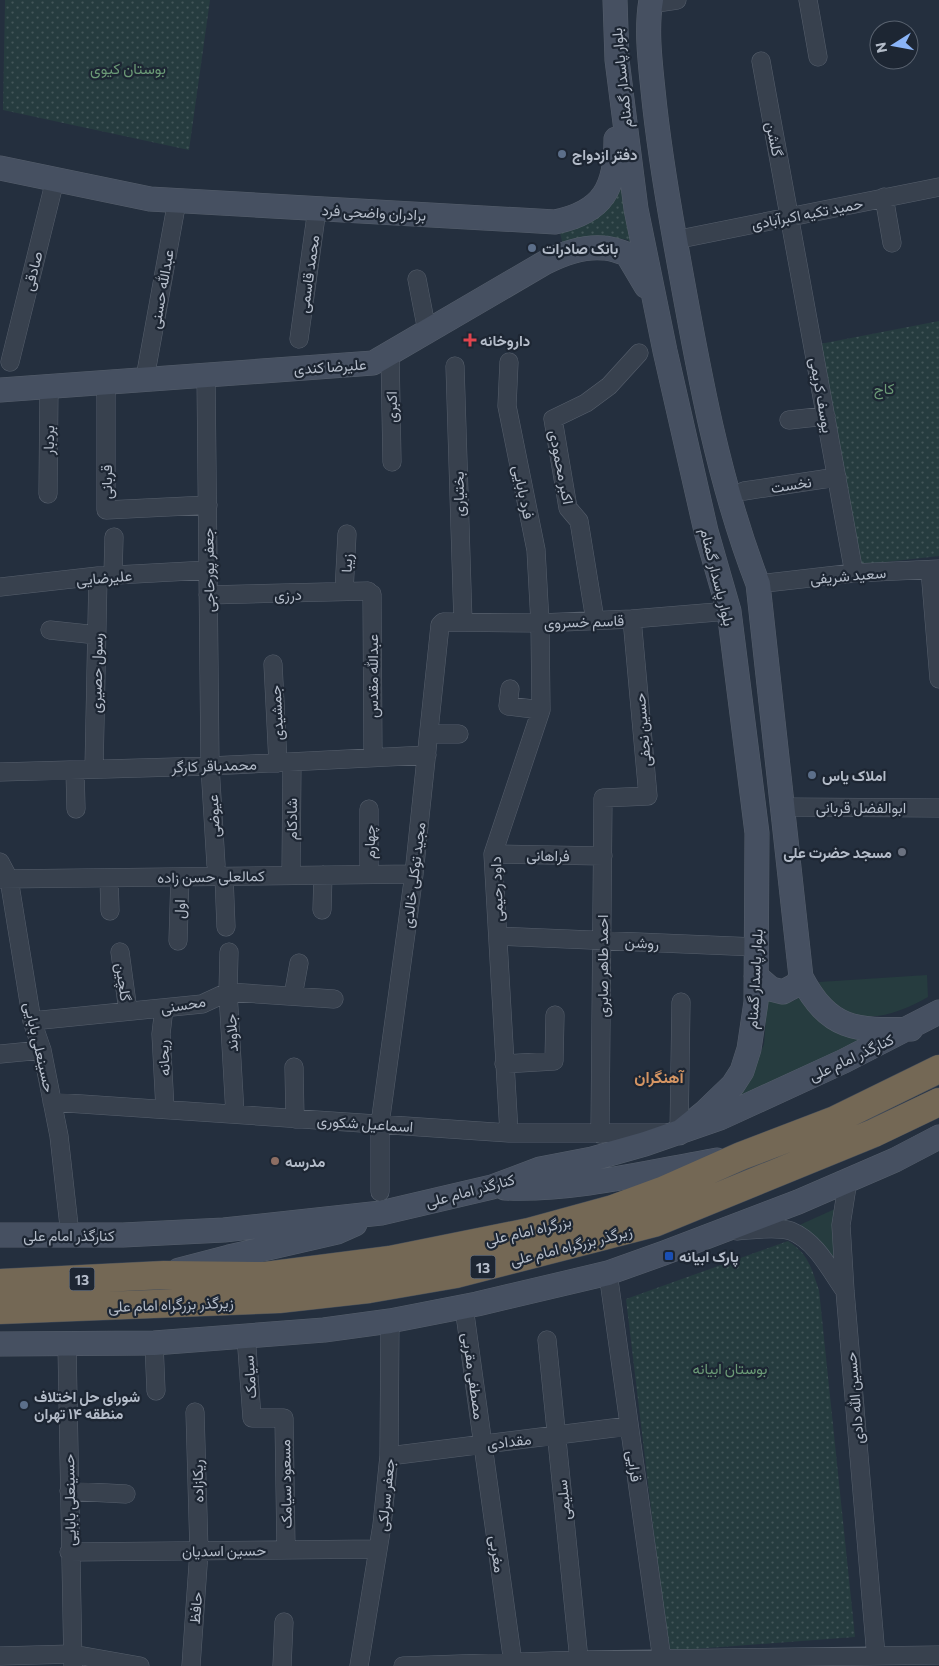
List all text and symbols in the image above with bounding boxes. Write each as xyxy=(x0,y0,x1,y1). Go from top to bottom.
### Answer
north arrow xyxy=(869,20,919,70)
street label: بلوار پاسدار گمنام xyxy=(607,27,637,129)
text: N xyxy=(871,41,890,54)
park label: بوستان کیوی xyxy=(90,59,166,79)
street label: گلشن xyxy=(761,120,787,159)
place label: دفتر ازدواج xyxy=(572,145,637,165)
marker: دفتر ازدواج xyxy=(556,148,568,160)
street label: حمید تکیه اکبرآبادی xyxy=(750,193,865,235)
street label: برادران واضحی فرد xyxy=(321,200,427,226)
street label: محمد قاسمی xyxy=(294,234,324,315)
place label: بانک صادرات xyxy=(542,239,618,258)
marker: بانک صادرات xyxy=(526,242,538,254)
street label: عبدالله حسنی xyxy=(145,248,179,330)
street label: صادقی xyxy=(18,249,48,293)
place label: داروخانه xyxy=(480,331,530,350)
marker: داروخانه xyxy=(464,334,476,346)
street label: علیرضا کندی xyxy=(293,354,367,380)
street label: یوسف کریمی xyxy=(805,356,838,435)
park label: کاج xyxy=(874,379,895,400)
street label: اکبری xyxy=(382,391,402,423)
street label: بردبار xyxy=(39,425,58,456)
street label: اکبر محمودی xyxy=(544,428,578,506)
street label: فرد بابایی xyxy=(508,463,539,521)
street label: قربانی xyxy=(97,465,117,499)
street label: بختیاری xyxy=(449,471,469,517)
street label: نخست xyxy=(769,472,813,496)
street label: بلوار پاسدار گمنام xyxy=(695,526,739,628)
street label: جعفر پورحاجی xyxy=(198,527,220,612)
street label: زیبا xyxy=(337,553,356,573)
street label: سعید شریفی xyxy=(809,563,887,589)
street label: علیرضایی xyxy=(75,566,133,590)
street label: درزی xyxy=(274,585,302,605)
street label: قاسم خسروی xyxy=(543,611,625,633)
street label: رسول حصیری xyxy=(86,633,108,713)
street label: عبدالله مقدس xyxy=(363,634,383,718)
street label: جمشیدی xyxy=(266,685,288,741)
street label: حسین نجفی xyxy=(630,692,656,768)
street label: محمدباقر کارگر xyxy=(170,755,257,777)
place label: املاک یاس xyxy=(822,766,886,785)
marker: املاک یاس xyxy=(806,769,818,781)
street label: عیوضی xyxy=(203,794,225,838)
street label: شادکام xyxy=(282,798,302,840)
street label: ابوالفضل قربانی xyxy=(816,798,906,818)
street label: مجید توکلی خالدی xyxy=(398,821,430,929)
street label: چهارم xyxy=(360,825,380,859)
place label: مسجد حضرت علی xyxy=(783,843,892,862)
street label: فراهانی xyxy=(526,846,570,866)
marker: مسجد حضرت علی xyxy=(896,846,908,858)
street label: داود رحیمی xyxy=(486,856,508,922)
street label: کمالعلی حسن زاده xyxy=(157,866,265,888)
street label: اول xyxy=(170,899,189,919)
street label: احمد طاهر صابری xyxy=(593,914,613,1018)
street label: بلوار پاسدار گمنام xyxy=(742,928,768,1030)
street label: روشن xyxy=(624,932,660,954)
street label: گلچین xyxy=(110,962,136,1003)
street label: محسنی xyxy=(159,992,207,1018)
street label: حسینعلی بابایی xyxy=(19,1000,59,1094)
street label: جلاوند xyxy=(221,1013,242,1052)
street label: کنارگذر امام علی xyxy=(806,1029,897,1086)
street label: ریحانه xyxy=(153,1039,174,1076)
district label: آهنگران xyxy=(634,1067,686,1088)
street label: اسماعیل شکوری xyxy=(316,1111,414,1137)
place label: مدرسه xyxy=(285,1152,326,1171)
marker: مدرسه xyxy=(269,1155,281,1167)
street label: کنارگذر امام علی xyxy=(423,1169,517,1212)
street label: بزرگراه امام علی xyxy=(483,1211,573,1251)
street label: زیرگذر بزرگراه امام علی xyxy=(508,1221,634,1271)
street label: کنارگذر امام علی xyxy=(23,1226,115,1246)
place label: پارک ابیانه xyxy=(679,1247,739,1267)
marker: پارک ابیانه xyxy=(663,1250,675,1262)
road number: 13 xyxy=(470,1256,496,1278)
road number: 13 xyxy=(70,1268,94,1290)
street label: زیرگذر بزرگراه امام علی xyxy=(108,1293,234,1317)
street label: مصطفی مقربی xyxy=(457,1331,489,1421)
street label: حسین الله دادی xyxy=(841,1351,869,1445)
street label: سیامک xyxy=(238,1355,260,1399)
park label: بوستان ابیانه xyxy=(693,1359,767,1378)
place label: شورای حل اختلاف منطقه ۱۴ تهران xyxy=(34,1387,140,1423)
marker: شورای حل اختلاف منطقه ۱۴ تهران xyxy=(18,1399,30,1411)
street label: مقدادی xyxy=(486,1429,533,1455)
street label: مسعود سیامک xyxy=(275,1439,296,1529)
street label: قرایی xyxy=(622,1449,646,1483)
street label: حسینعلی بابایی xyxy=(59,1454,81,1546)
street label: جعفر سرلکی xyxy=(372,1458,400,1532)
street label: ریکازاده xyxy=(188,1459,207,1503)
street label: سلیمی xyxy=(552,1478,576,1521)
street label: مغربی xyxy=(484,1534,510,1574)
street label: حسین اسدیان xyxy=(182,1540,266,1562)
street label: حافظ xyxy=(185,1591,205,1625)

